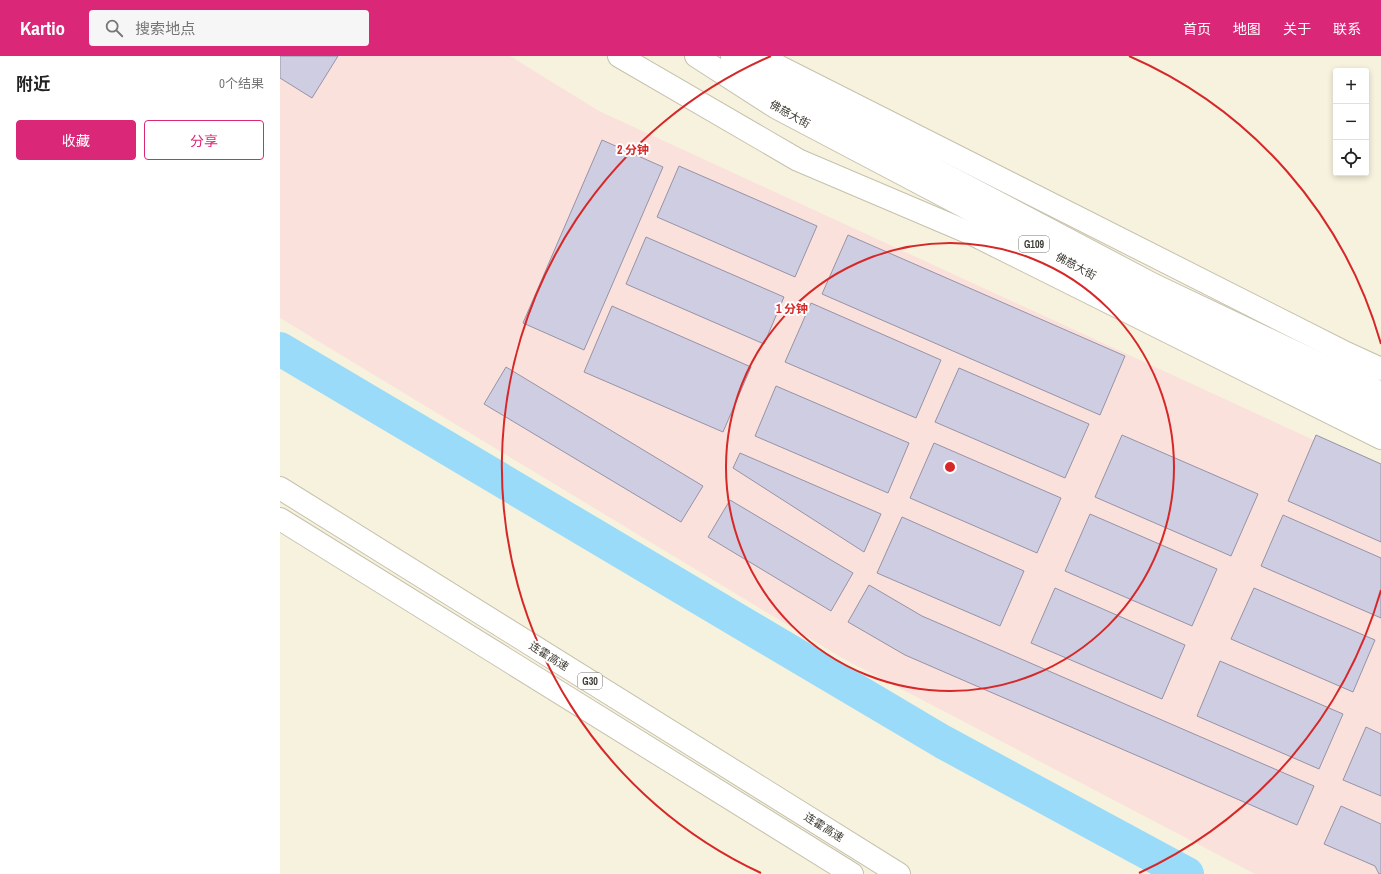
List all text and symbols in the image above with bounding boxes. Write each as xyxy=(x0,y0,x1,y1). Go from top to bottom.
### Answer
search box xyxy=(89,10,369,46)
text: Kartio xyxy=(20,15,65,41)
icon: search xyxy=(103,17,125,39)
text: 搜索地点 xyxy=(135,18,195,39)
text: 首页 xyxy=(1183,20,1211,38)
text: 地图 xyxy=(1233,20,1261,38)
text: 关于 xyxy=(1283,20,1311,38)
text: 联系 xyxy=(1333,20,1361,38)
map controls xyxy=(1333,68,1369,176)
button: + xyxy=(1333,68,1369,104)
text: 附近 xyxy=(16,72,50,95)
text: 0个结果 xyxy=(219,75,264,92)
street label: 佛慈大街 xyxy=(767,97,813,131)
button: − xyxy=(1333,104,1369,140)
button: 收藏 xyxy=(16,120,136,160)
button: 分享 xyxy=(144,120,264,160)
button: locate xyxy=(1333,140,1369,176)
text: 2 分钟 xyxy=(617,142,649,158)
road number: G109 xyxy=(1019,236,1049,252)
street label: 佛慈大街 xyxy=(1053,249,1099,283)
text: 1 分钟 xyxy=(776,301,808,317)
centre of rings xyxy=(943,460,957,474)
street label: 连霍高速 xyxy=(527,638,571,674)
road number: G30 xyxy=(578,673,602,689)
street label: 连霍高速 xyxy=(802,809,846,845)

